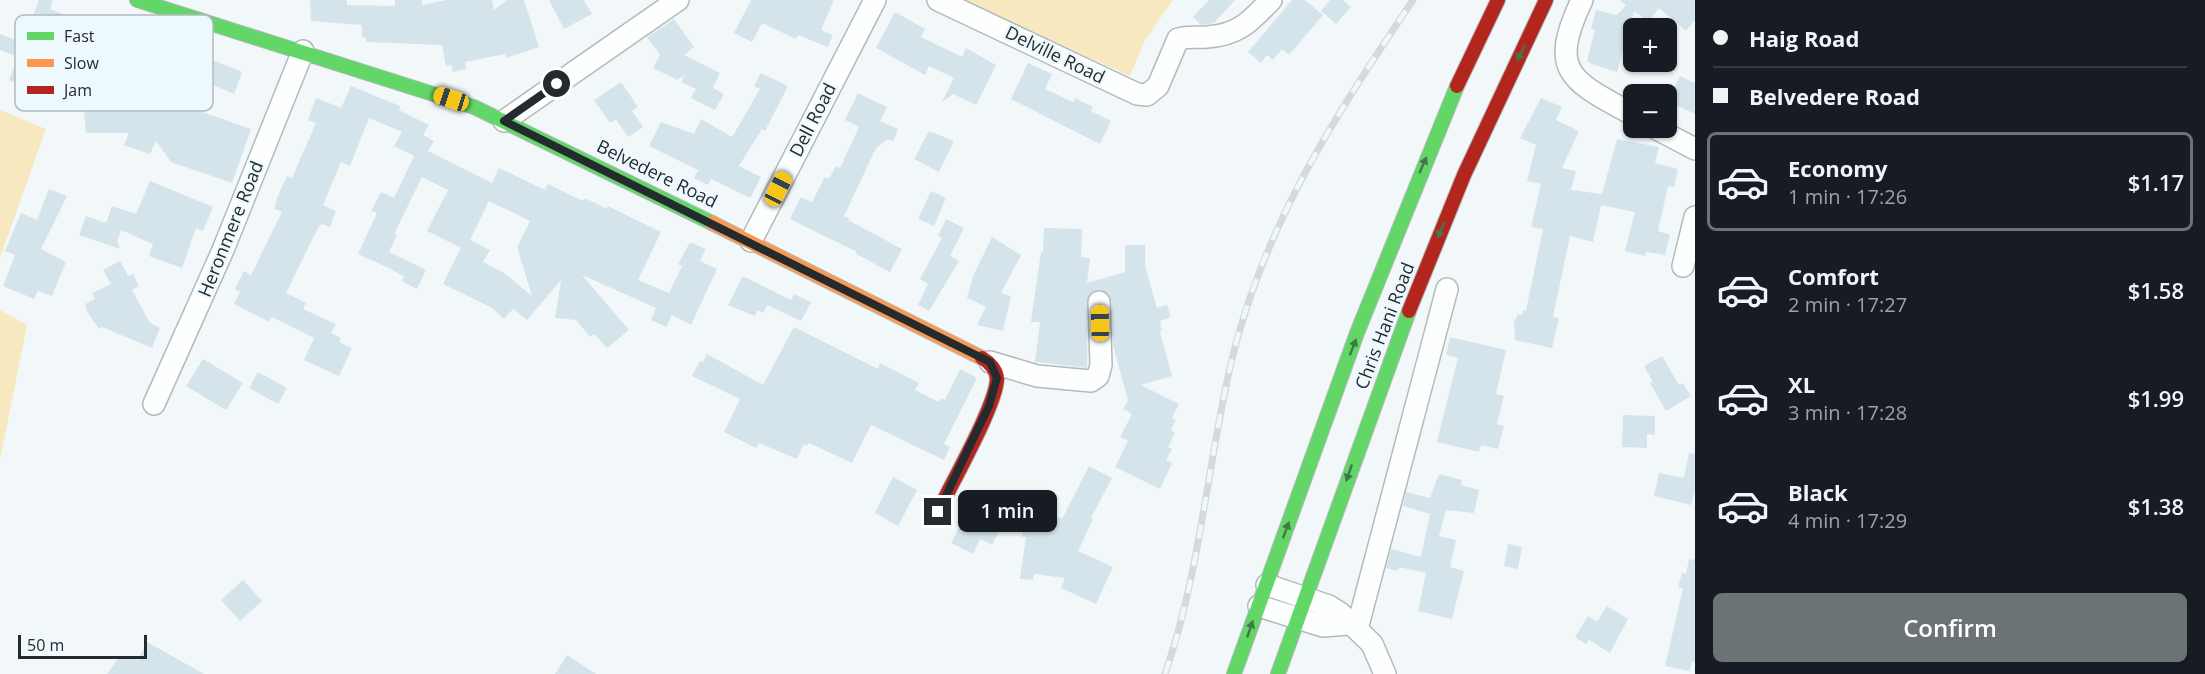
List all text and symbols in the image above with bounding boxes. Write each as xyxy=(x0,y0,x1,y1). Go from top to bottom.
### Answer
legend xyxy=(15,15,213,111)
map controls xyxy=(1623,18,1677,138)
button: + xyxy=(1623,18,1677,72)
street label: Delville Road xyxy=(1002,20,1109,89)
text: Haig Road xyxy=(1749,23,1859,53)
text: Fast xyxy=(64,25,95,47)
one-way arrow xyxy=(1516,44,1525,61)
text: Slow xyxy=(64,52,99,74)
route start xyxy=(543,70,570,97)
text: Jam xyxy=(62,79,92,101)
street label: Dell Road xyxy=(783,79,841,161)
text: Belvedere Road xyxy=(1749,81,1920,111)
button: − xyxy=(1623,84,1677,138)
car xyxy=(431,85,471,113)
street label: Belvedere Road xyxy=(593,133,722,213)
text: Economy xyxy=(1788,153,1887,183)
icon: car xyxy=(1716,155,1770,209)
one-way arrow xyxy=(1419,156,1428,173)
street label: Heronmere Road xyxy=(192,157,268,300)
text: $1.17 xyxy=(2128,167,2184,197)
car xyxy=(762,169,794,209)
text: 1 min · 17:26 xyxy=(1788,183,1907,210)
one-way arrow xyxy=(1436,222,1446,240)
street label: Chris Hani Road xyxy=(1349,259,1419,392)
text: Comfort xyxy=(1788,261,1879,291)
icon: car xyxy=(1716,263,1770,317)
text: $1.58 xyxy=(2128,275,2184,305)
text: 2 min · 17:27 xyxy=(1788,291,1907,318)
car xyxy=(1091,305,1109,341)
one-way arrow xyxy=(1348,337,1358,355)
text: XL xyxy=(1788,369,1815,399)
icon: car xyxy=(1716,371,1770,425)
text: $1.99 xyxy=(2128,383,2184,413)
text: 3 min · 17:28 xyxy=(1788,399,1907,426)
one-way arrow xyxy=(1344,464,1354,482)
text: Black xyxy=(1788,477,1848,507)
icon: car xyxy=(1716,479,1770,533)
callout: 1 min xyxy=(959,491,1058,533)
text: $1.38 xyxy=(2128,491,2184,521)
text: 1 min xyxy=(981,497,1035,524)
route end xyxy=(924,498,951,525)
text: 4 min · 17:29 xyxy=(1788,507,1907,534)
one-way arrow xyxy=(1282,521,1292,539)
button: Confirm xyxy=(1713,593,2187,662)
one-way arrow xyxy=(1246,620,1256,638)
scale bar xyxy=(18,632,147,660)
text: 50 m xyxy=(27,634,64,656)

